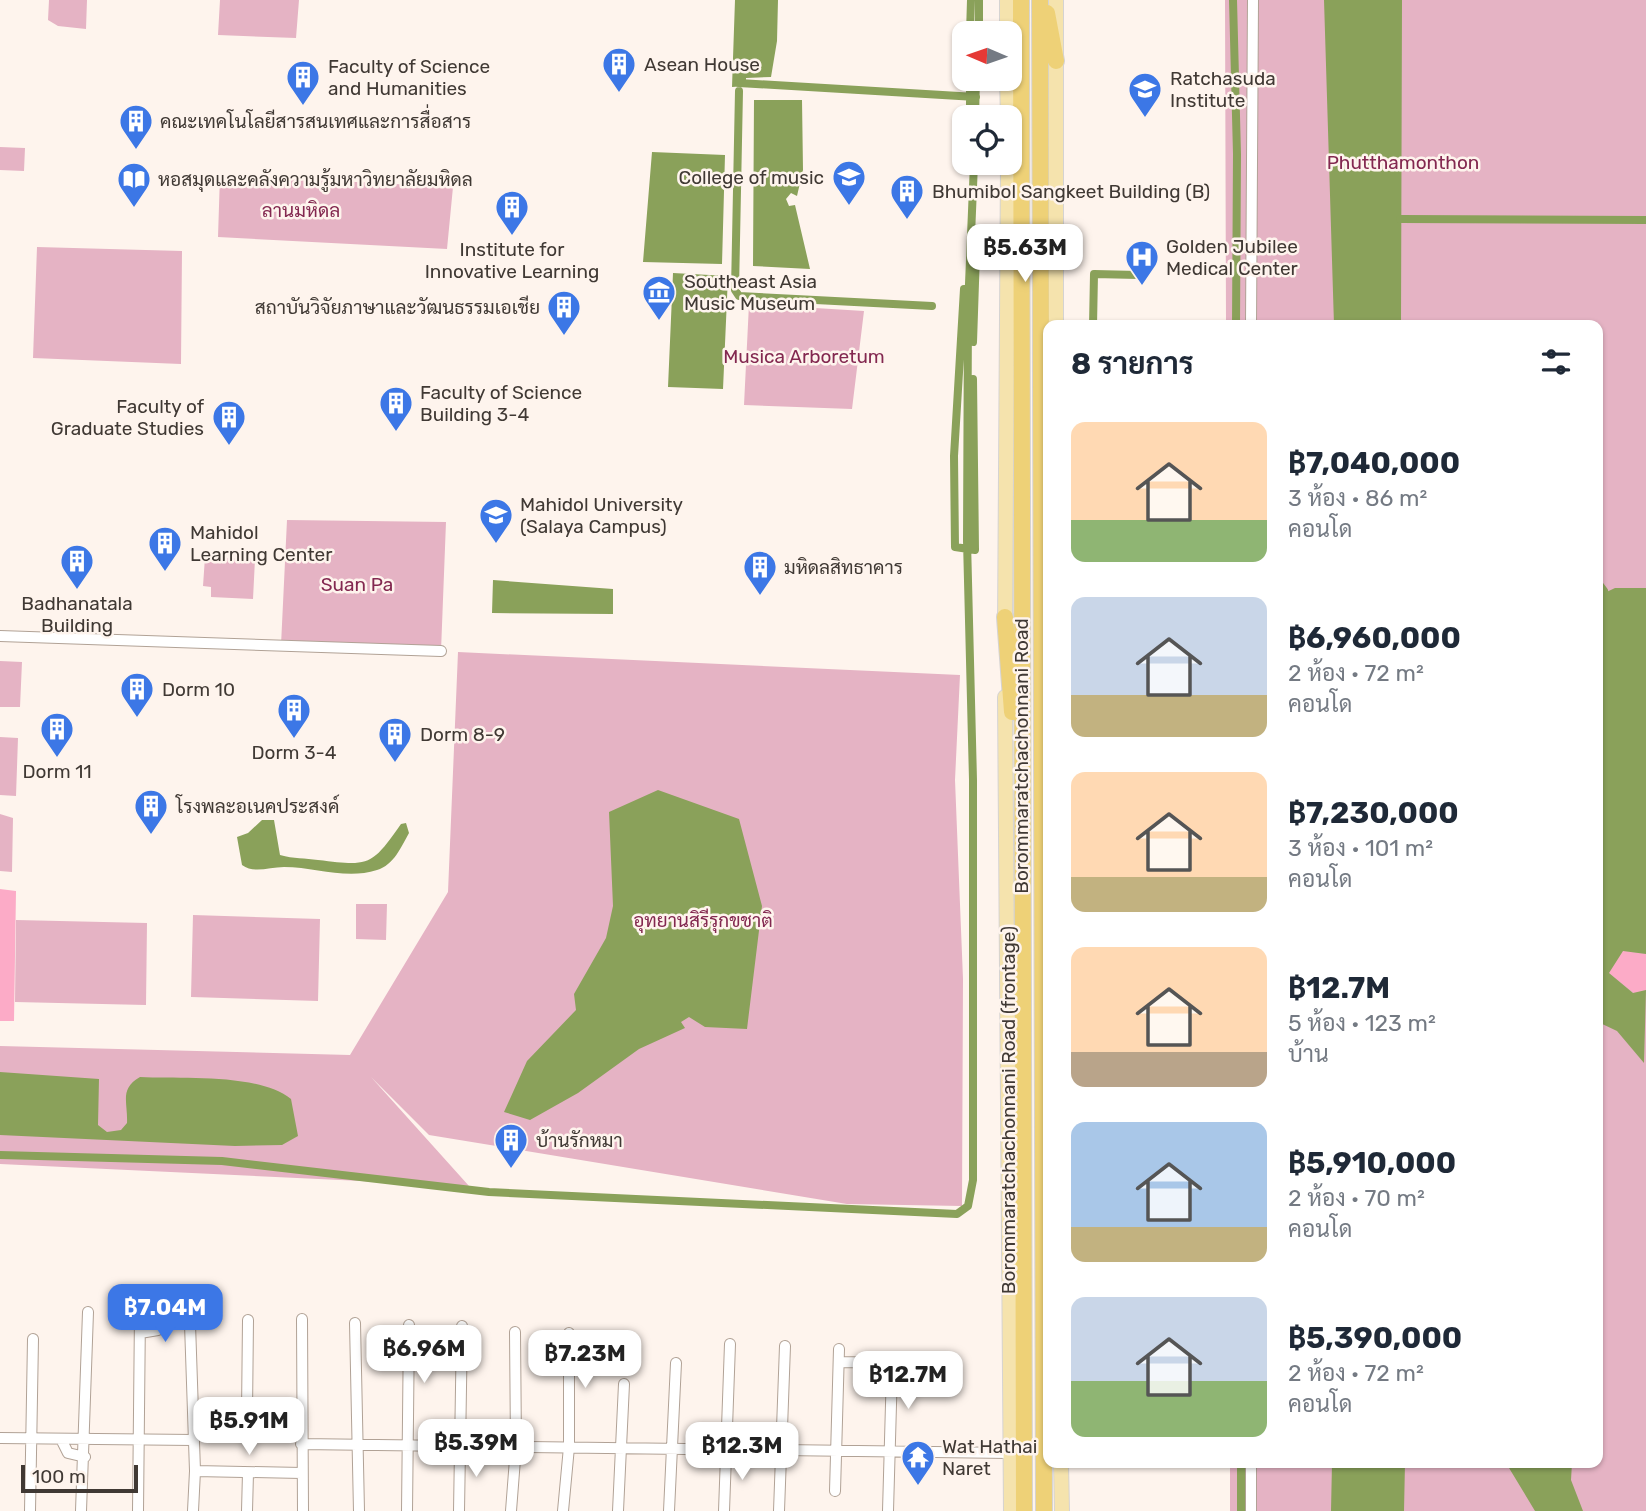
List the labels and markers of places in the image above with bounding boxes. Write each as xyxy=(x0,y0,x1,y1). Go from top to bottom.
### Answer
building icon: Asean House xyxy=(600,45,638,94)
place label: Asean House xyxy=(644,53,760,76)
place label: Faculty of Science and Humanities xyxy=(328,55,490,100)
building icon: Faculty of Science and Humanities xyxy=(284,58,322,107)
place label: Ratchasuda Institute xyxy=(1170,67,1276,112)
school or university icon: Ratchasuda Institute xyxy=(1126,70,1164,119)
building icon: คณะเทคโนโลยีสารสนเทศและการสื่อสาร xyxy=(117,102,155,151)
place label: คณะเทคโนโลยีสารสนเทศและการสื่อสาร xyxy=(160,104,471,133)
school or university icon: College of music xyxy=(830,158,868,207)
library icon: หอสมุดและคลังความรู้มหาวิทยาลัยมหิดล xyxy=(115,160,153,209)
place label: College of music xyxy=(678,166,824,189)
place label: หอสมุดและคลังความรู้มหาวิทยาลัยมหิดล xyxy=(158,168,473,193)
building icon: Bhumibol Sangkeet Building (B) xyxy=(888,172,926,221)
place label: Bhumibol Sangkeet Building (B) xyxy=(932,180,1210,203)
building icon: Institute for Innovative Learning xyxy=(493,188,531,237)
pin: ฿5.63M xyxy=(968,224,1082,284)
place label: Golden Jubilee Medical Center xyxy=(1166,235,1299,280)
place label: Institute for Innovative Learning xyxy=(425,238,599,283)
hospital icon: Golden Jubilee Medical Center xyxy=(1123,238,1161,287)
place label: Southeast Asia Music Museum xyxy=(684,270,817,315)
museum icon: Southeast Asia Music Museum xyxy=(640,273,678,322)
building icon: สถาบันวิจัยภาษาและวัฒนธรรมเอเชีย xyxy=(545,288,583,337)
place label: สถาบันวิจัยภาษาและวัฒนธรรมเอเชีย xyxy=(255,295,540,319)
place label: Faculty of Science Building 3-4 xyxy=(420,381,582,426)
building icon: Faculty of Science Building 3-4 xyxy=(377,384,415,433)
place label: Faculty of Graduate Studies xyxy=(51,395,205,440)
building icon: Faculty of Graduate Studies xyxy=(210,398,248,447)
place label: Mahidol University (Salaya Campus) xyxy=(520,493,683,538)
school or university icon: Mahidol University (Salaya Campus) xyxy=(477,496,515,545)
place label: Mahidol Learning Center xyxy=(190,521,333,566)
building icon: Mahidol Learning Center xyxy=(146,524,184,573)
building icon: Badhanatala Building xyxy=(58,542,96,591)
building icon: มหิดลสิทธาคาร xyxy=(741,548,779,597)
place label: มหิดลสิทธาคาร xyxy=(784,556,903,579)
place label: Badhanatala Building xyxy=(21,592,133,637)
building icon: Dorm 10 xyxy=(118,670,156,719)
place label: Dorm 10 xyxy=(162,678,235,701)
building icon: Dorm 3-4 xyxy=(275,691,313,740)
building icon: Dorm 11 xyxy=(38,710,76,759)
building icon: Dorm 8-9 xyxy=(376,715,414,764)
place label: Dorm 8-9 xyxy=(420,723,505,746)
place label: Dorm 3-4 xyxy=(251,741,337,764)
place label: Dorm 11 xyxy=(22,760,92,783)
building icon: โรงพละอเนคประสงค์ xyxy=(132,787,170,836)
place label: โรงพละอเนคประสงค์ xyxy=(175,794,339,818)
building icon: บ้านรักหมา xyxy=(492,1121,530,1170)
place label: บ้านรักหมา xyxy=(536,1129,623,1152)
pin: ฿7.04M xyxy=(108,1284,222,1344)
pin: ฿6.96M xyxy=(367,1326,481,1385)
pin: ฿7.23M xyxy=(528,1330,642,1390)
pin: ฿12.7M xyxy=(851,1352,965,1411)
pin: ฿5.91M xyxy=(192,1398,306,1457)
pin: ฿5.39M xyxy=(419,1420,533,1479)
pin: ฿12.3M xyxy=(685,1422,799,1482)
place label: Wat Hathai Naret xyxy=(942,1435,1037,1480)
temple icon: Wat Hathai Naret xyxy=(899,1438,937,1487)

